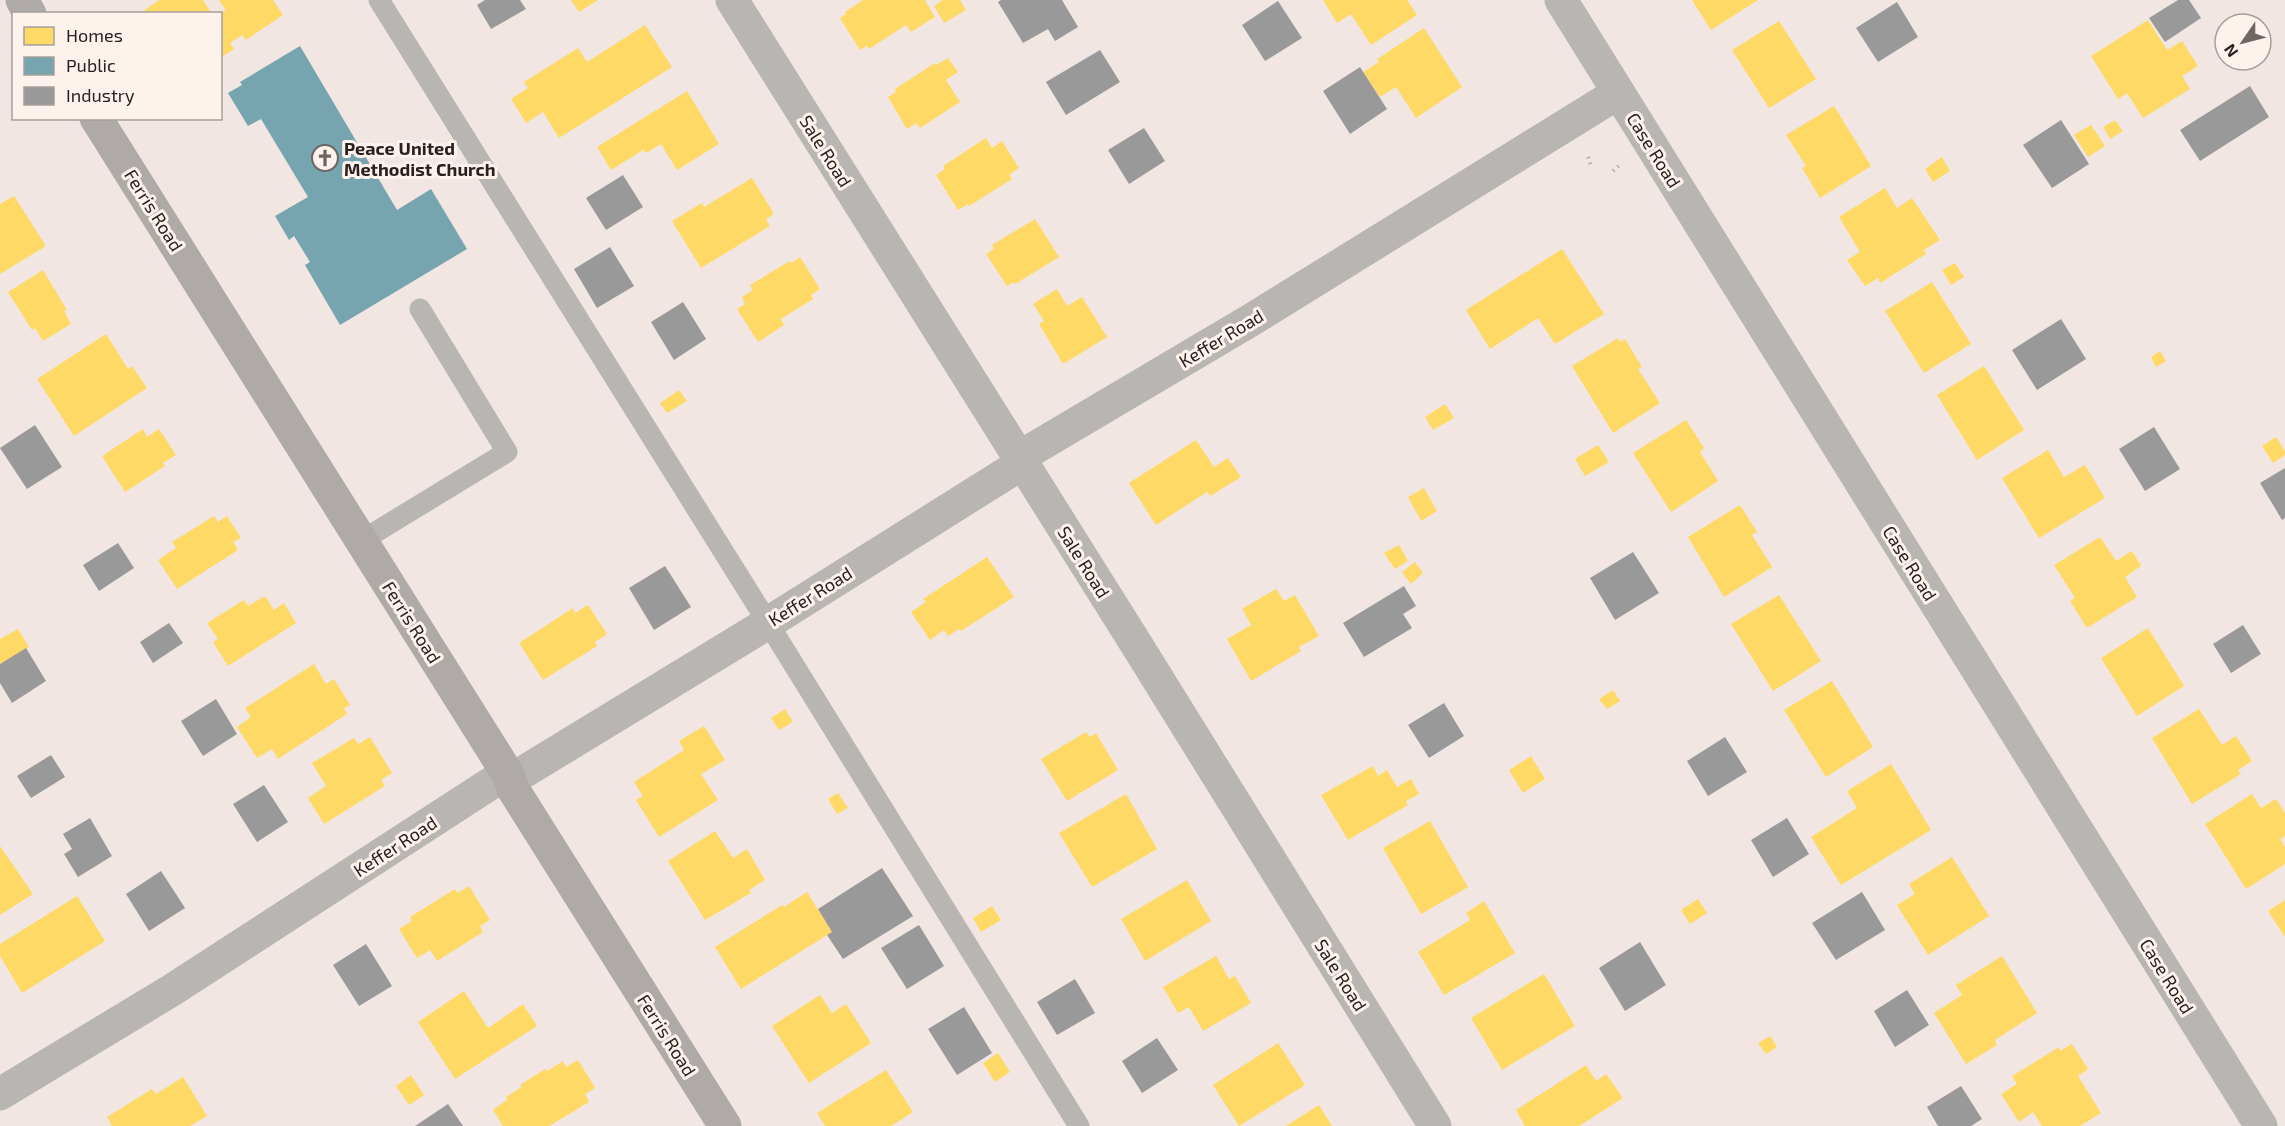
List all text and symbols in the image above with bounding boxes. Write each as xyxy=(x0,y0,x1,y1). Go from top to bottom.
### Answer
legend xyxy=(12,12,222,120)
north arrow xyxy=(2213,12,2273,72)
text: Homes xyxy=(66,24,123,46)
text: N xyxy=(2219,41,2241,61)
text: Public xyxy=(66,54,116,76)
text: Industry xyxy=(66,84,135,106)
street label: Case Road xyxy=(1622,108,1686,192)
street label: Sale Road xyxy=(795,111,857,191)
place label: Peace United Methodist Church xyxy=(344,137,496,180)
church icon: Peace United Methodist Church xyxy=(310,143,340,173)
street label: Ferris Road xyxy=(120,165,188,255)
street label: Keffer Road xyxy=(1175,304,1267,372)
street label: Case Road xyxy=(1878,521,1942,605)
street label: Sale Road xyxy=(1053,522,1115,602)
street label: Keffer Road xyxy=(764,562,856,630)
street label: Ferris Road xyxy=(378,577,446,667)
street label: Keffer Road xyxy=(349,811,441,881)
street label: Case Road xyxy=(2135,934,2199,1018)
street label: Sale Road xyxy=(1310,935,1372,1015)
street label: Ferris Road xyxy=(633,990,701,1080)

